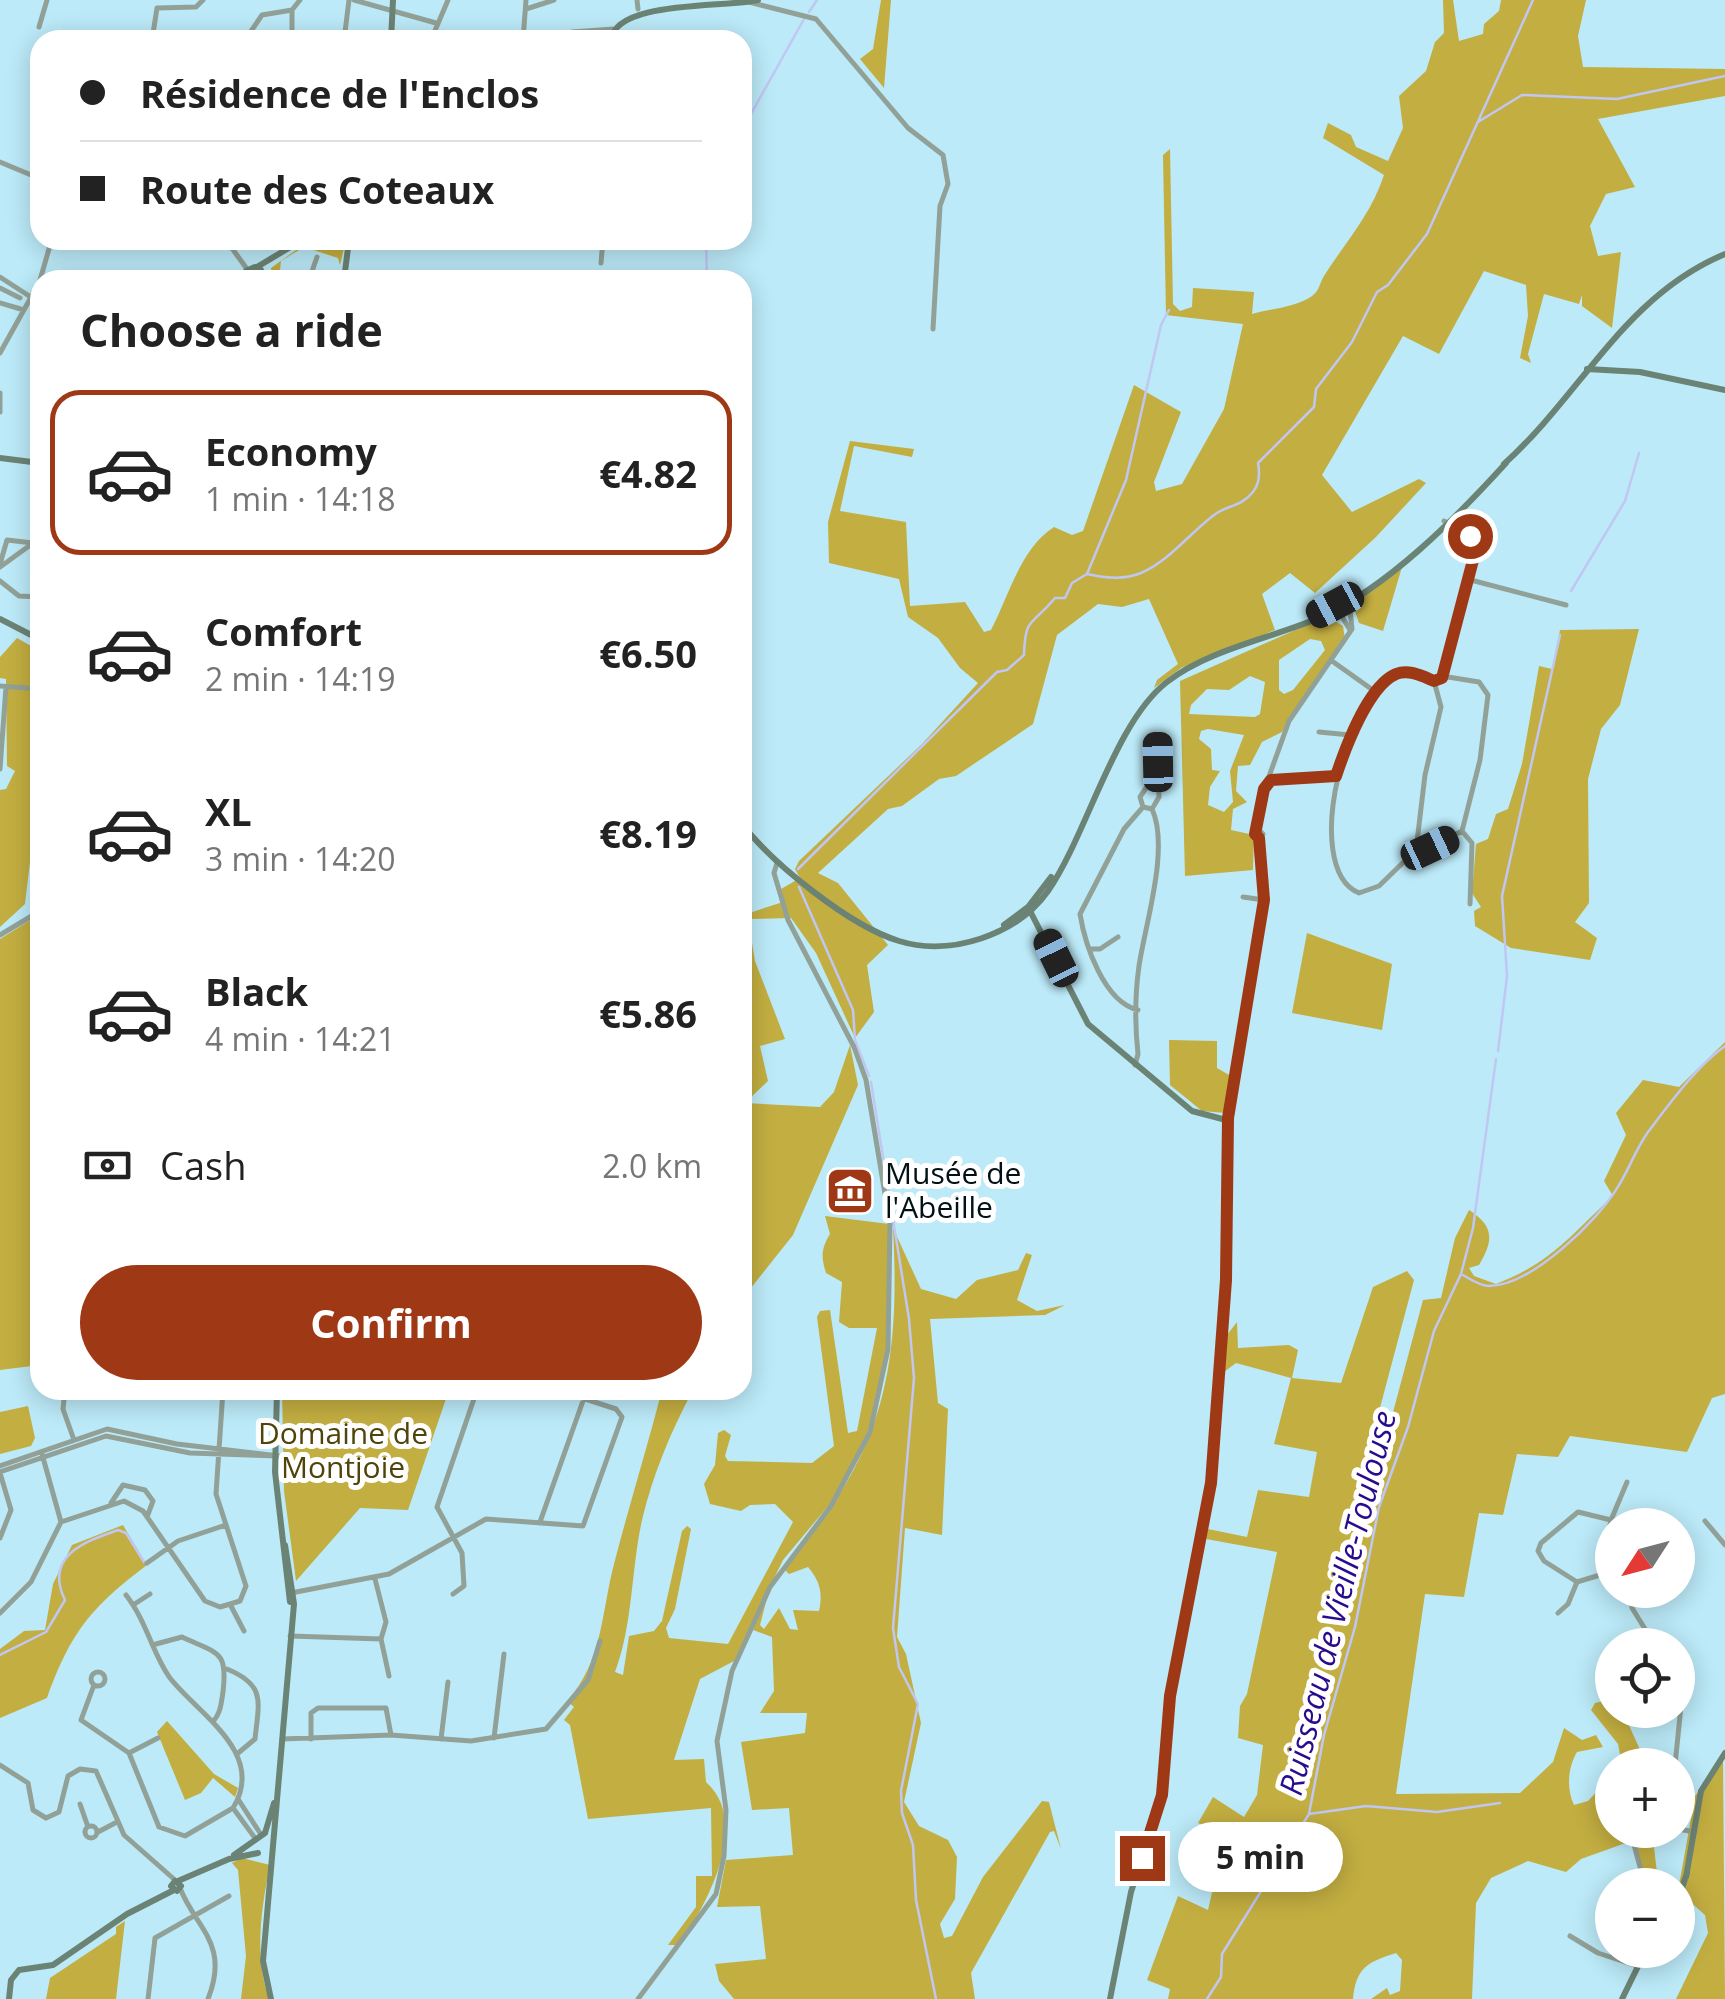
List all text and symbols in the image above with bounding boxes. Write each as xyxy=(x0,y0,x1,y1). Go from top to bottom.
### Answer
text: Résidence de l'Enclos xyxy=(140,67,539,119)
text: Route des Coteaux xyxy=(140,163,494,215)
text: Choose a ride xyxy=(80,299,383,360)
text: Economy xyxy=(205,425,377,477)
icon: car xyxy=(85,428,175,518)
text: €4.82 xyxy=(599,447,697,499)
text: 1 min · 14:18 xyxy=(205,477,396,520)
route start xyxy=(1448,514,1493,559)
car xyxy=(1301,578,1369,632)
text: Comfort xyxy=(205,605,362,657)
icon: car xyxy=(85,608,175,698)
text: €6.50 xyxy=(599,627,697,679)
text: 2 min · 14:19 xyxy=(205,657,396,700)
car xyxy=(1142,732,1174,792)
text: XL xyxy=(205,785,252,837)
icon: car xyxy=(85,788,175,878)
text: €8.19 xyxy=(599,807,697,859)
car xyxy=(1396,822,1464,874)
text: 3 min · 14:20 xyxy=(205,837,396,880)
car xyxy=(1029,924,1083,992)
text: Black xyxy=(205,965,308,1017)
icon: car xyxy=(85,968,175,1058)
text: €5.86 xyxy=(599,987,697,1039)
text: 4 min · 14:21 xyxy=(205,1017,396,1060)
icon: cash xyxy=(80,1138,135,1193)
text: Cash xyxy=(160,1139,246,1191)
text: 2.0 km xyxy=(602,1144,702,1187)
place label: Musée de l'Abeille xyxy=(885,1152,1021,1227)
museum icon: Musée de l'Abeille xyxy=(824,1165,876,1217)
button: Confirm xyxy=(80,1265,702,1380)
water label: Ruisseau de Vieille-Toulouse xyxy=(1268,1406,1405,1799)
park label: Domaine de Montjoie xyxy=(258,1412,428,1487)
north arrow xyxy=(1595,1508,1695,1608)
map controls xyxy=(1595,1508,1695,1968)
button: locate xyxy=(1595,1628,1695,1728)
button: + xyxy=(1595,1748,1695,1848)
callout: 5 min xyxy=(1177,1823,1342,1893)
text: 5 min xyxy=(1216,1835,1305,1878)
route end xyxy=(1120,1836,1165,1881)
button: − xyxy=(1595,1868,1695,1968)

